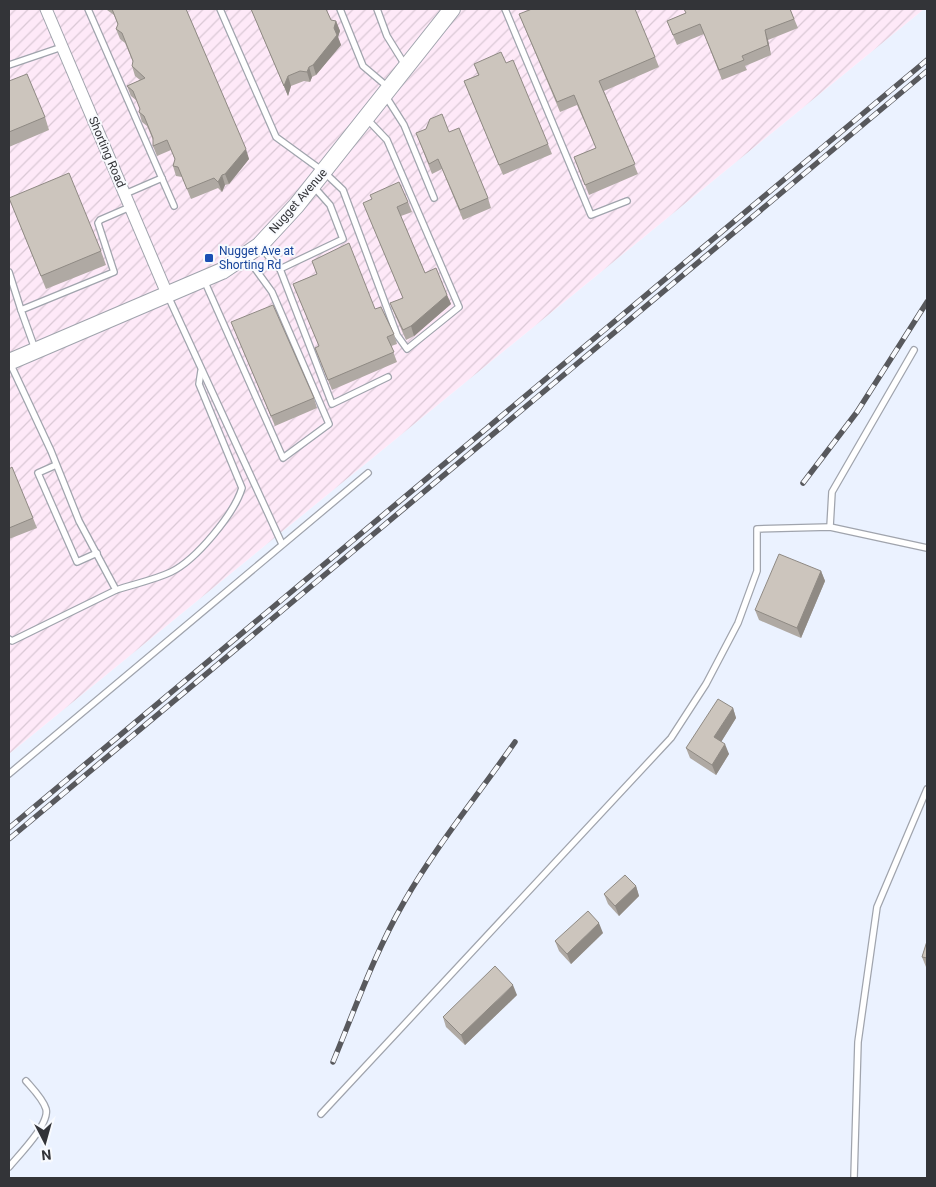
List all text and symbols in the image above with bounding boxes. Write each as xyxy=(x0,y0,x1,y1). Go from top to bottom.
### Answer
street label: Shorting Road xyxy=(86,114,128,190)
street label: Nugget Avenue xyxy=(266,166,330,236)
place label: Nugget Ave at Shorting Rd xyxy=(219,244,294,272)
marker: Nugget Ave at Shorting Rd xyxy=(203,252,215,264)
north arrow xyxy=(20,1117,70,1167)
text: N xyxy=(41,1146,52,1163)

